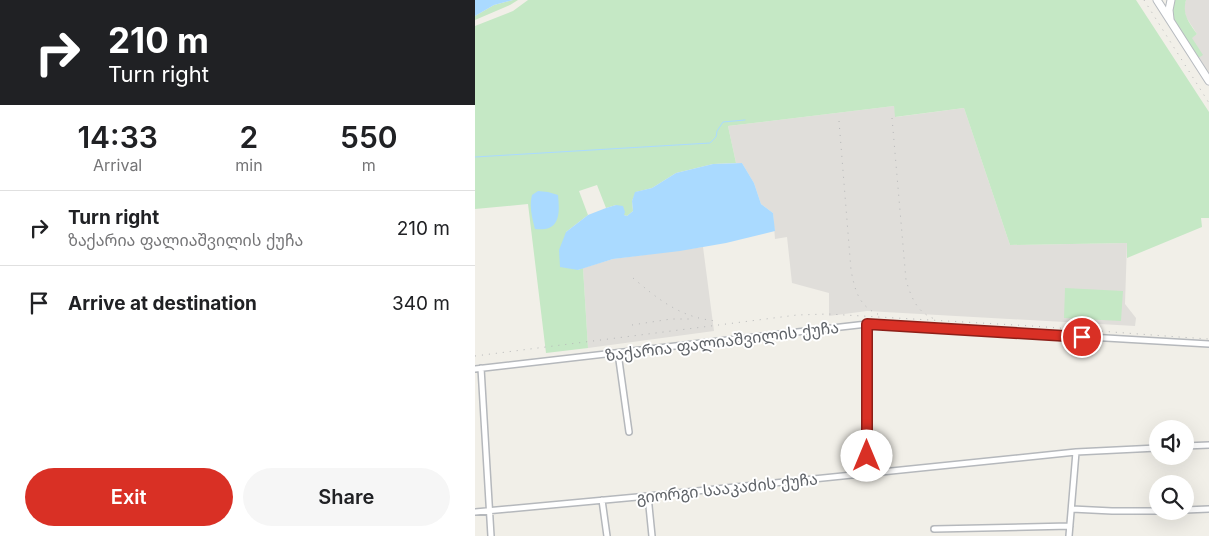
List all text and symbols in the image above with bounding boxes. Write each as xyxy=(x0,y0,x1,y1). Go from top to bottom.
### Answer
text: 210 m xyxy=(108,19,209,61)
icon: right xyxy=(25,20,90,85)
text: Turn right xyxy=(108,61,209,87)
text: 14:33 xyxy=(77,119,158,155)
text: 2 xyxy=(240,119,258,155)
text: 550 xyxy=(340,119,398,155)
text: Arrival xyxy=(93,155,142,175)
text: min xyxy=(235,155,263,175)
text: m xyxy=(362,155,376,175)
text: Turn right xyxy=(68,206,159,229)
icon: right xyxy=(25,214,53,242)
text: 210 m xyxy=(397,217,450,240)
text: ზაქარია ფალიაშვილის ქუჩა xyxy=(68,230,303,250)
icon: arrive xyxy=(25,289,53,317)
text: Arrive at destination xyxy=(68,292,257,315)
text: 340 m xyxy=(392,292,450,315)
pin xyxy=(1061,316,1103,358)
street label: ზაქარია ფალიაშვილის ქუჩა xyxy=(604,317,840,366)
icon: arrive xyxy=(1068,323,1096,351)
map controls xyxy=(1149,420,1194,520)
button: sound xyxy=(1149,420,1194,465)
position arrow xyxy=(840,429,892,481)
button: Exit xyxy=(25,468,233,526)
button: Share xyxy=(243,468,450,526)
street label: გიორგი სააკაძის ქუჩა xyxy=(635,469,819,507)
button: search xyxy=(1149,475,1194,520)

